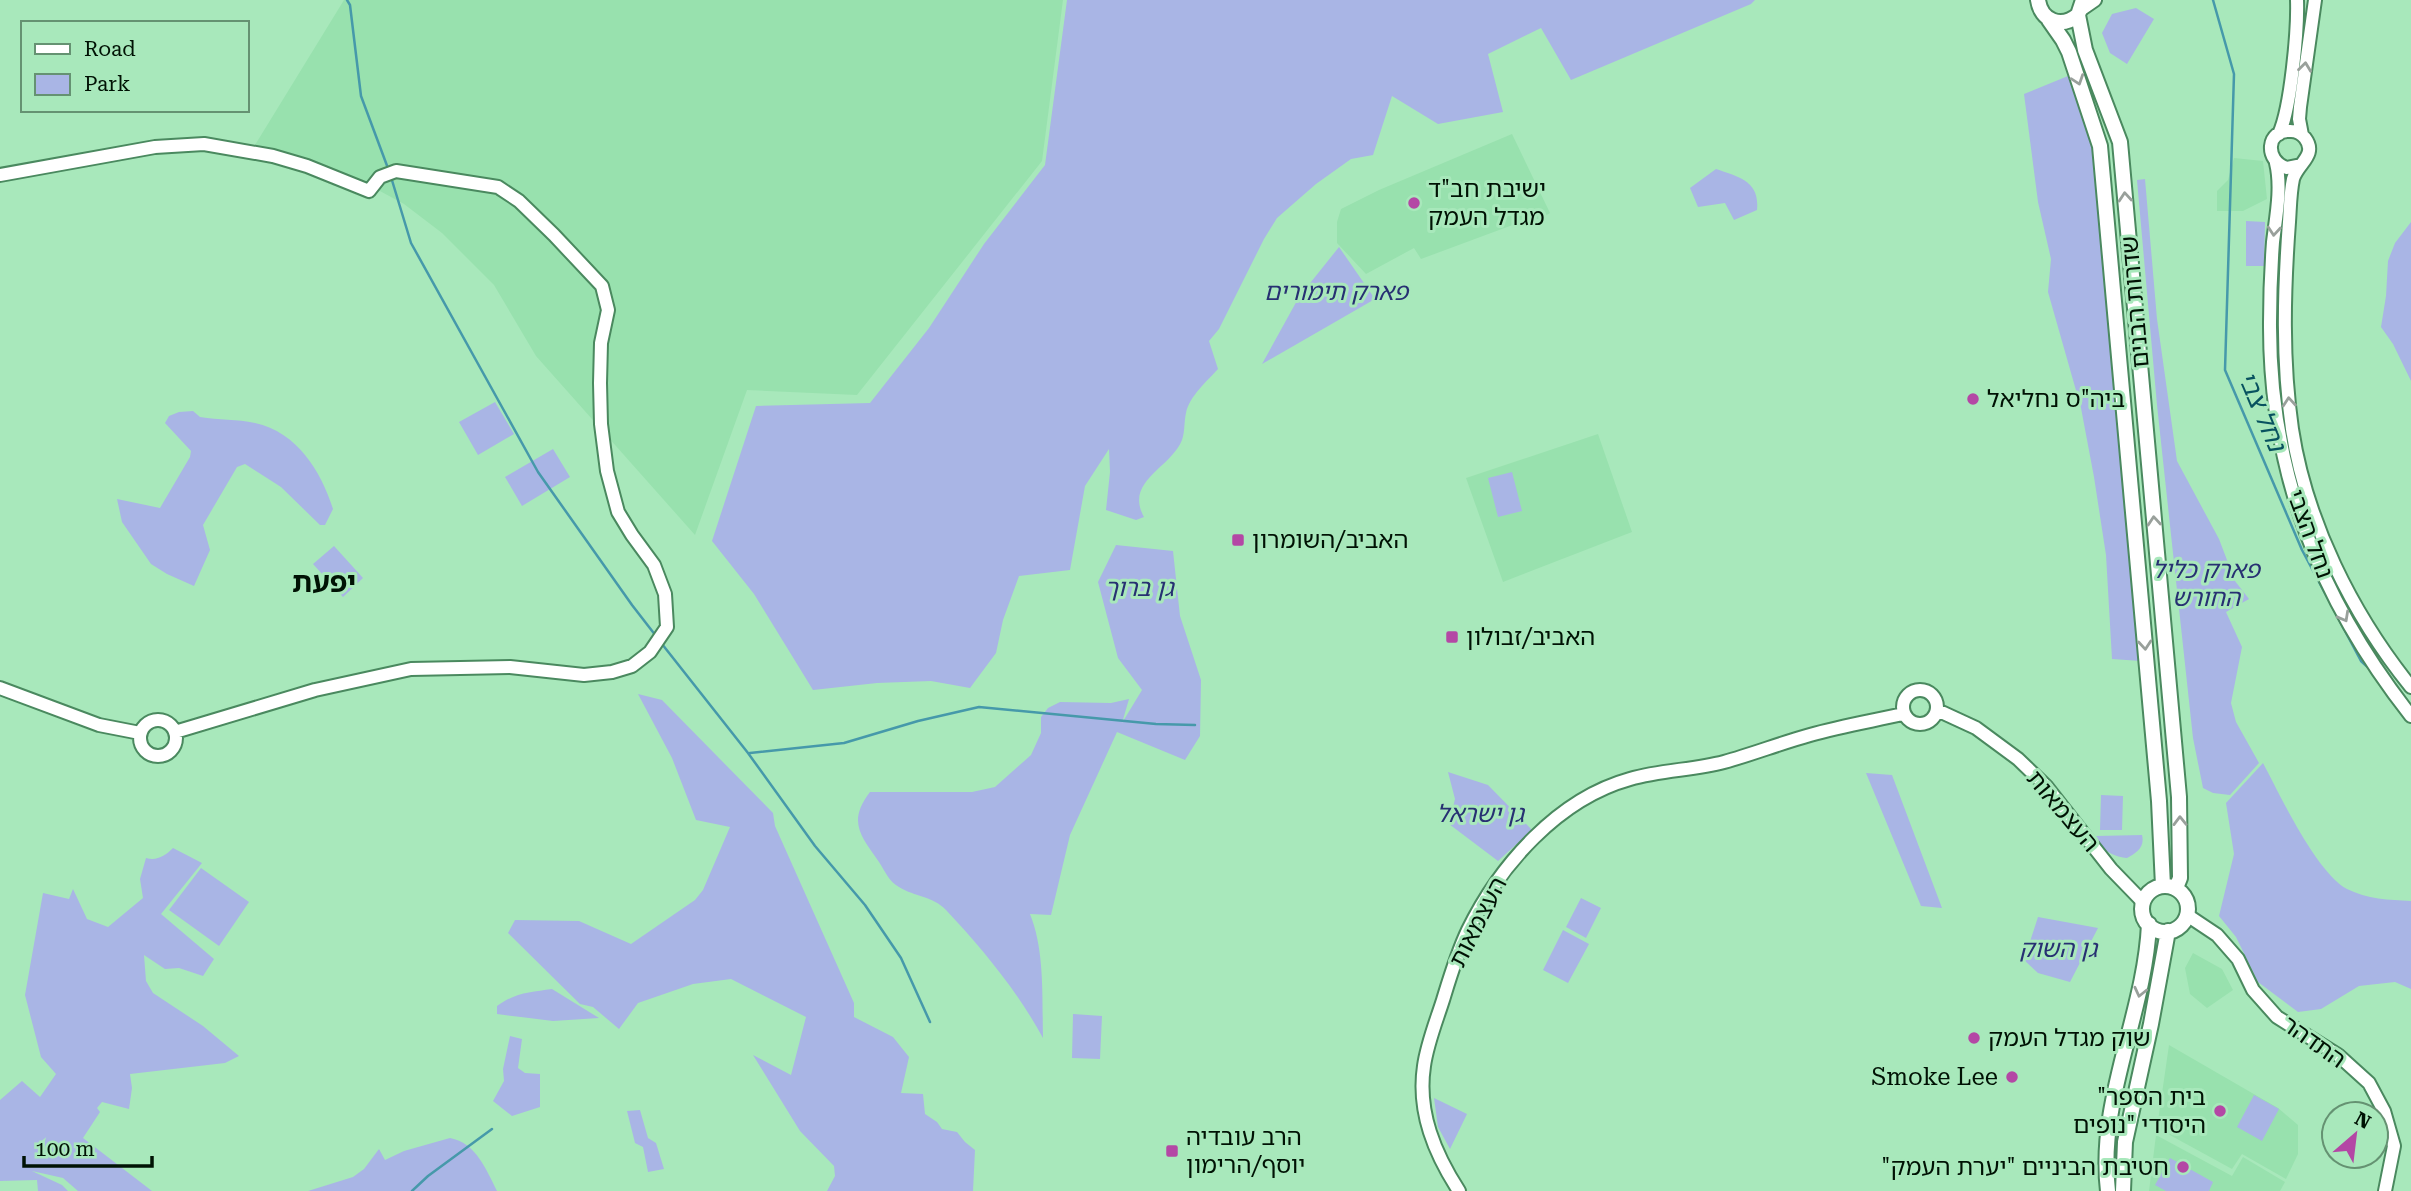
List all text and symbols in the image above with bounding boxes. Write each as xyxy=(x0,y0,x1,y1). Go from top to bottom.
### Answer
legend xyxy=(21,21,248,112)
text: Road xyxy=(84,37,136,61)
one-way arrow xyxy=(2297,62,2312,73)
text: Park xyxy=(84,72,130,96)
one-way arrow xyxy=(2070,74,2084,86)
place label: ישיבת חב"ד מגדל העמק xyxy=(1428,175,1546,231)
one-way arrow xyxy=(2118,191,2133,202)
marker: ישיבת חב"ד מגדל העמק xyxy=(1406,195,1422,211)
one-way arrow xyxy=(2267,225,2282,237)
street label: שדרות הבנים xyxy=(2115,235,2155,369)
park label: פארק תימורים xyxy=(1264,278,1410,306)
water label: נחל צבי xyxy=(2232,367,2293,457)
place label: ביה"ס נחליאל xyxy=(1987,385,2125,413)
marker: ביה"ס נחליאל xyxy=(1965,391,1981,407)
one-way arrow xyxy=(2282,397,2297,408)
street label: נחל הצבי xyxy=(2281,486,2339,582)
one-way arrow xyxy=(2147,515,2162,526)
place label: האביב/השומרון xyxy=(1252,526,1409,554)
marker: האביב/השומרון xyxy=(1230,532,1246,548)
park label: פארק כליל החורש xyxy=(2152,556,2261,612)
district label: יפעת xyxy=(292,566,356,599)
park label: גן ברוך xyxy=(1105,574,1175,602)
one-way arrow xyxy=(2336,610,2349,622)
place label: האביב/זבולון xyxy=(1466,623,1595,651)
marker: האביב/זבולון xyxy=(1444,629,1460,645)
one-way arrow xyxy=(2137,640,2152,651)
street label: העצמאות xyxy=(2021,765,2105,857)
park label: גן ישראל xyxy=(1436,800,1526,828)
one-way arrow xyxy=(2172,815,2187,826)
street label: העצמאות xyxy=(1443,872,1513,972)
park label: גן השוק xyxy=(2019,935,2099,963)
one-way arrow xyxy=(2133,986,2148,998)
street label: התדהר xyxy=(2277,1010,2351,1074)
place label: שוק מגדל העמק xyxy=(1988,1024,2150,1052)
marker: שוק מגדל העמק xyxy=(1966,1030,1982,1046)
place label: Smoke Lee xyxy=(1871,1063,1998,1091)
marker: Smoke Lee xyxy=(2004,1069,2020,1085)
place label: "בית הספר היסודי "נופים xyxy=(2073,1083,2206,1139)
north arrow xyxy=(2320,1100,2390,1170)
marker: "בית הספר היסודי "נופים xyxy=(2212,1103,2228,1119)
text: N xyxy=(2351,1107,2375,1134)
place label: הרב עובדיה יוסף/הרימון xyxy=(1186,1123,1305,1179)
scale bar xyxy=(24,1124,152,1168)
text: 100 m xyxy=(35,1137,95,1161)
marker: הרב עובדיה יוסף/הרימון xyxy=(1164,1143,1180,1159)
place label: "חטיבת הביניים "יערת העמק xyxy=(1881,1153,2169,1181)
marker: "חטיבת הביניים "יערת העמק xyxy=(2175,1159,2191,1175)

